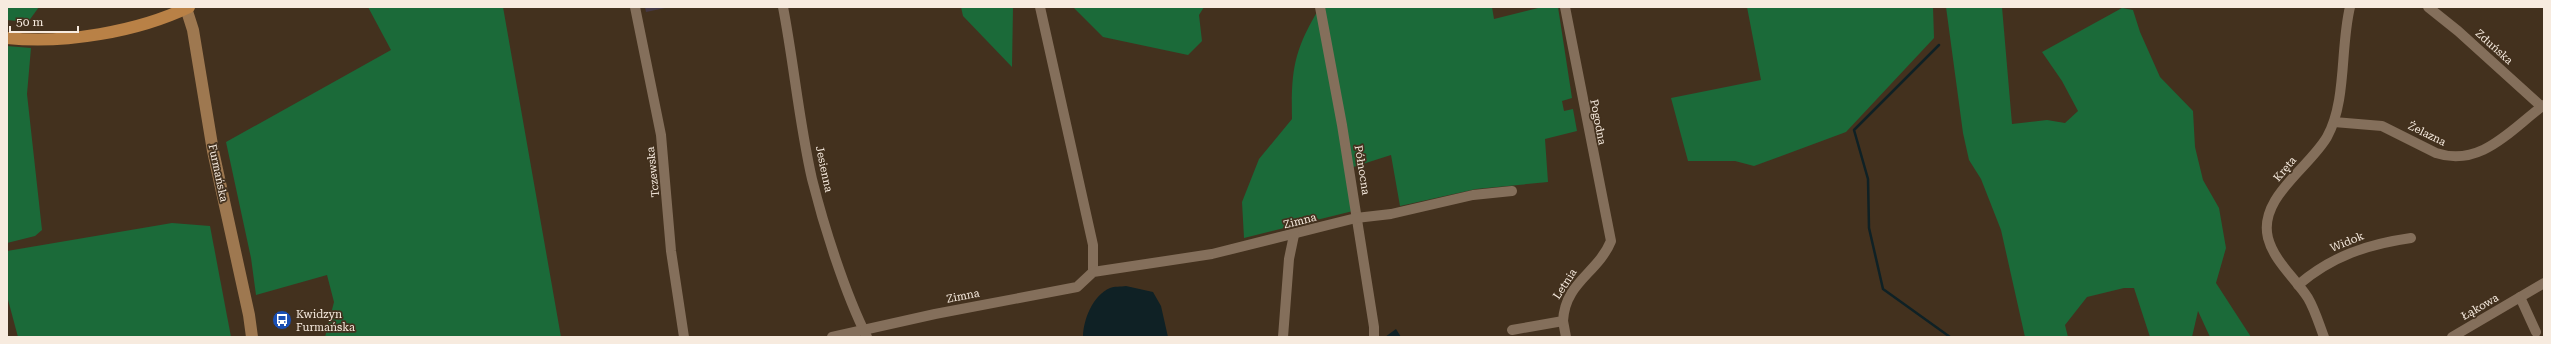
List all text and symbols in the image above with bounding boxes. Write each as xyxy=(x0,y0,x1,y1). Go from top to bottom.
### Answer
scale bar xyxy=(10,8,78,34)
text: 50 m xyxy=(16,15,43,29)
street label: Zduńska xyxy=(2473,27,2515,67)
street label: Pogodna xyxy=(1587,98,1609,146)
street label: Żelazna xyxy=(2406,118,2449,149)
street label: Furmańska xyxy=(206,143,230,203)
street label: Północna xyxy=(1352,144,1372,196)
street label: Jesienna xyxy=(813,145,835,193)
street label: Tczewska xyxy=(644,146,662,198)
street label: Kręta xyxy=(2271,154,2299,184)
street label: Zimna xyxy=(1282,211,1318,231)
street label: Widok xyxy=(2328,229,2366,255)
street label: Letnia xyxy=(1550,266,1580,302)
street label: Zimna xyxy=(945,286,981,306)
street label: Łąkowa xyxy=(2459,291,2501,323)
place label: Kwidzyn Furmańska xyxy=(296,308,355,334)
bus stop icon: Kwidzyn Furmańska xyxy=(271,309,293,331)

